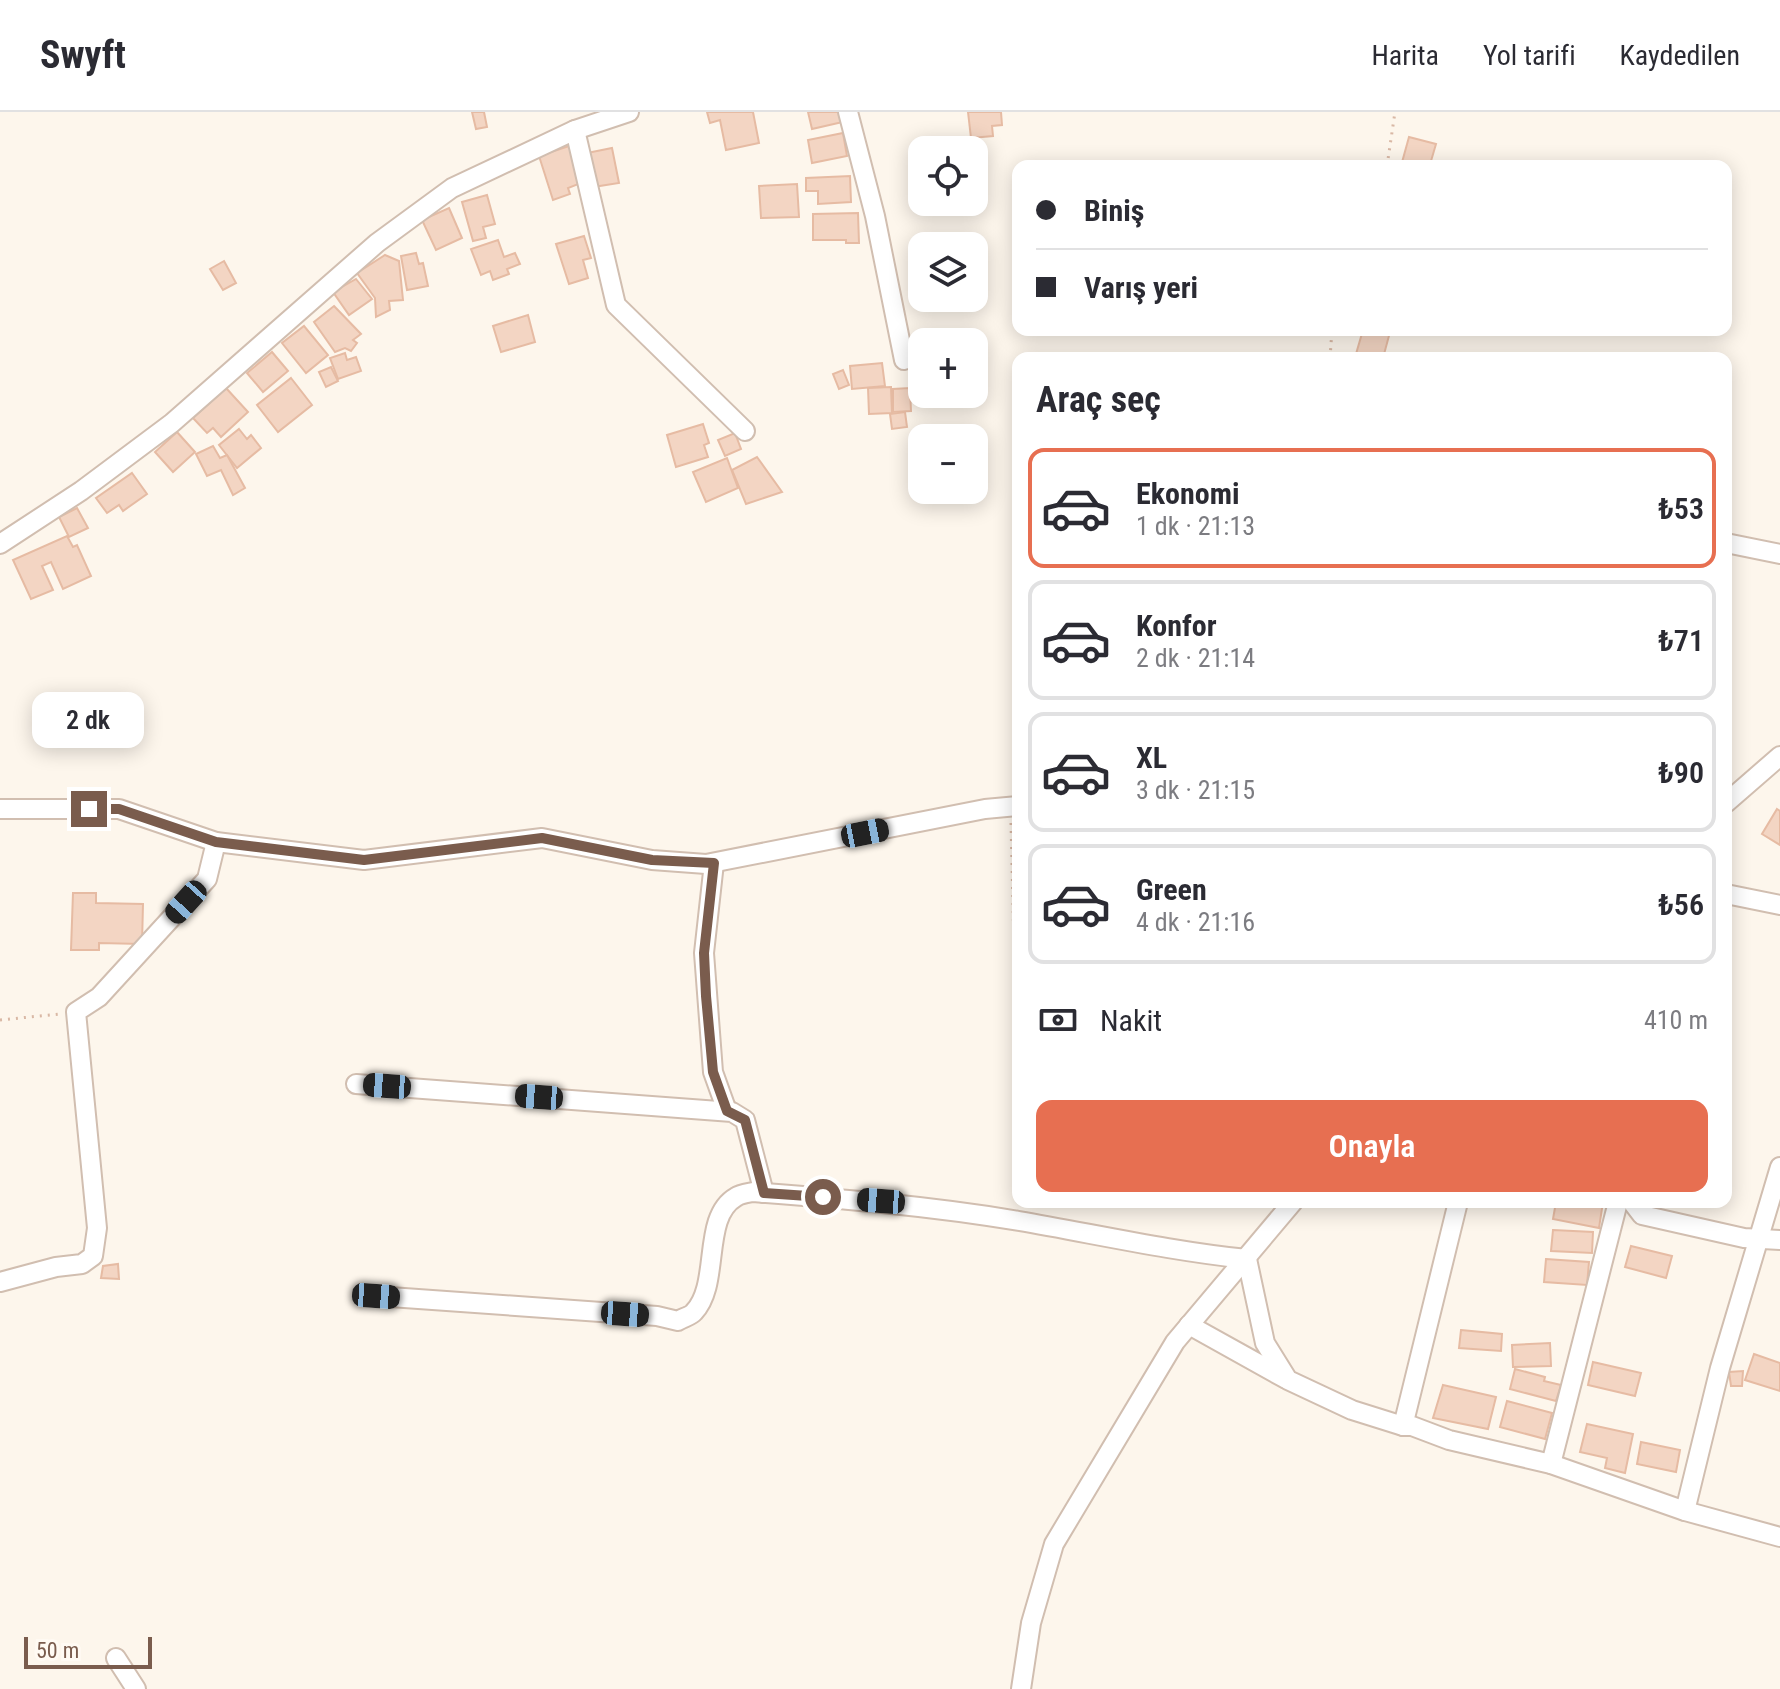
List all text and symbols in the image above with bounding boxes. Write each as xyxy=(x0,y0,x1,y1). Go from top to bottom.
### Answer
text: Swyft xyxy=(40,33,126,77)
text: Harita xyxy=(1371,39,1439,72)
text: Yol tarifi xyxy=(1483,39,1576,72)
text: Kaydedilen xyxy=(1620,39,1740,72)
map controls xyxy=(908,136,988,504)
button: locate xyxy=(908,136,988,216)
text: Biniş xyxy=(1084,193,1144,228)
button: layers xyxy=(908,232,988,312)
text: Varış yeri xyxy=(1084,270,1198,305)
button: + xyxy=(908,328,988,408)
text: Araç seç xyxy=(1036,379,1161,421)
button: − xyxy=(908,424,988,504)
icon: car xyxy=(1040,472,1112,544)
text: Ekonomi xyxy=(1136,476,1240,511)
text: ₺53 xyxy=(1658,491,1704,526)
text: 1 dk · 21:13 xyxy=(1136,511,1255,541)
icon: car xyxy=(1040,604,1112,676)
text: Konfor xyxy=(1136,608,1217,643)
text: ₺71 xyxy=(1658,623,1704,658)
text: 2 dk · 21:14 xyxy=(1136,643,1255,673)
callout: 2 dk xyxy=(33,693,145,749)
text: 2 dk xyxy=(66,705,110,735)
icon: car xyxy=(1040,736,1112,808)
text: XL xyxy=(1136,740,1167,775)
text: ₺90 xyxy=(1658,755,1704,790)
text: 3 dk · 21:15 xyxy=(1136,775,1255,805)
route end xyxy=(71,791,107,827)
car xyxy=(839,817,891,849)
icon: car xyxy=(1040,868,1112,940)
text: Green xyxy=(1136,872,1207,907)
car xyxy=(161,876,211,928)
text: ₺56 xyxy=(1658,887,1704,922)
text: 4 dk · 21:16 xyxy=(1136,907,1255,937)
icon: cash xyxy=(1036,998,1080,1042)
text: Nakit xyxy=(1100,1003,1162,1038)
text: 410 m xyxy=(1644,1005,1708,1035)
car xyxy=(362,1072,412,1100)
car xyxy=(514,1083,564,1111)
button: Onayla xyxy=(1036,1100,1708,1192)
route start xyxy=(805,1179,841,1215)
car xyxy=(856,1187,906,1215)
car xyxy=(351,1282,401,1310)
car xyxy=(600,1300,650,1328)
scale bar xyxy=(24,1633,152,1669)
text: 50 m xyxy=(36,1638,79,1663)

